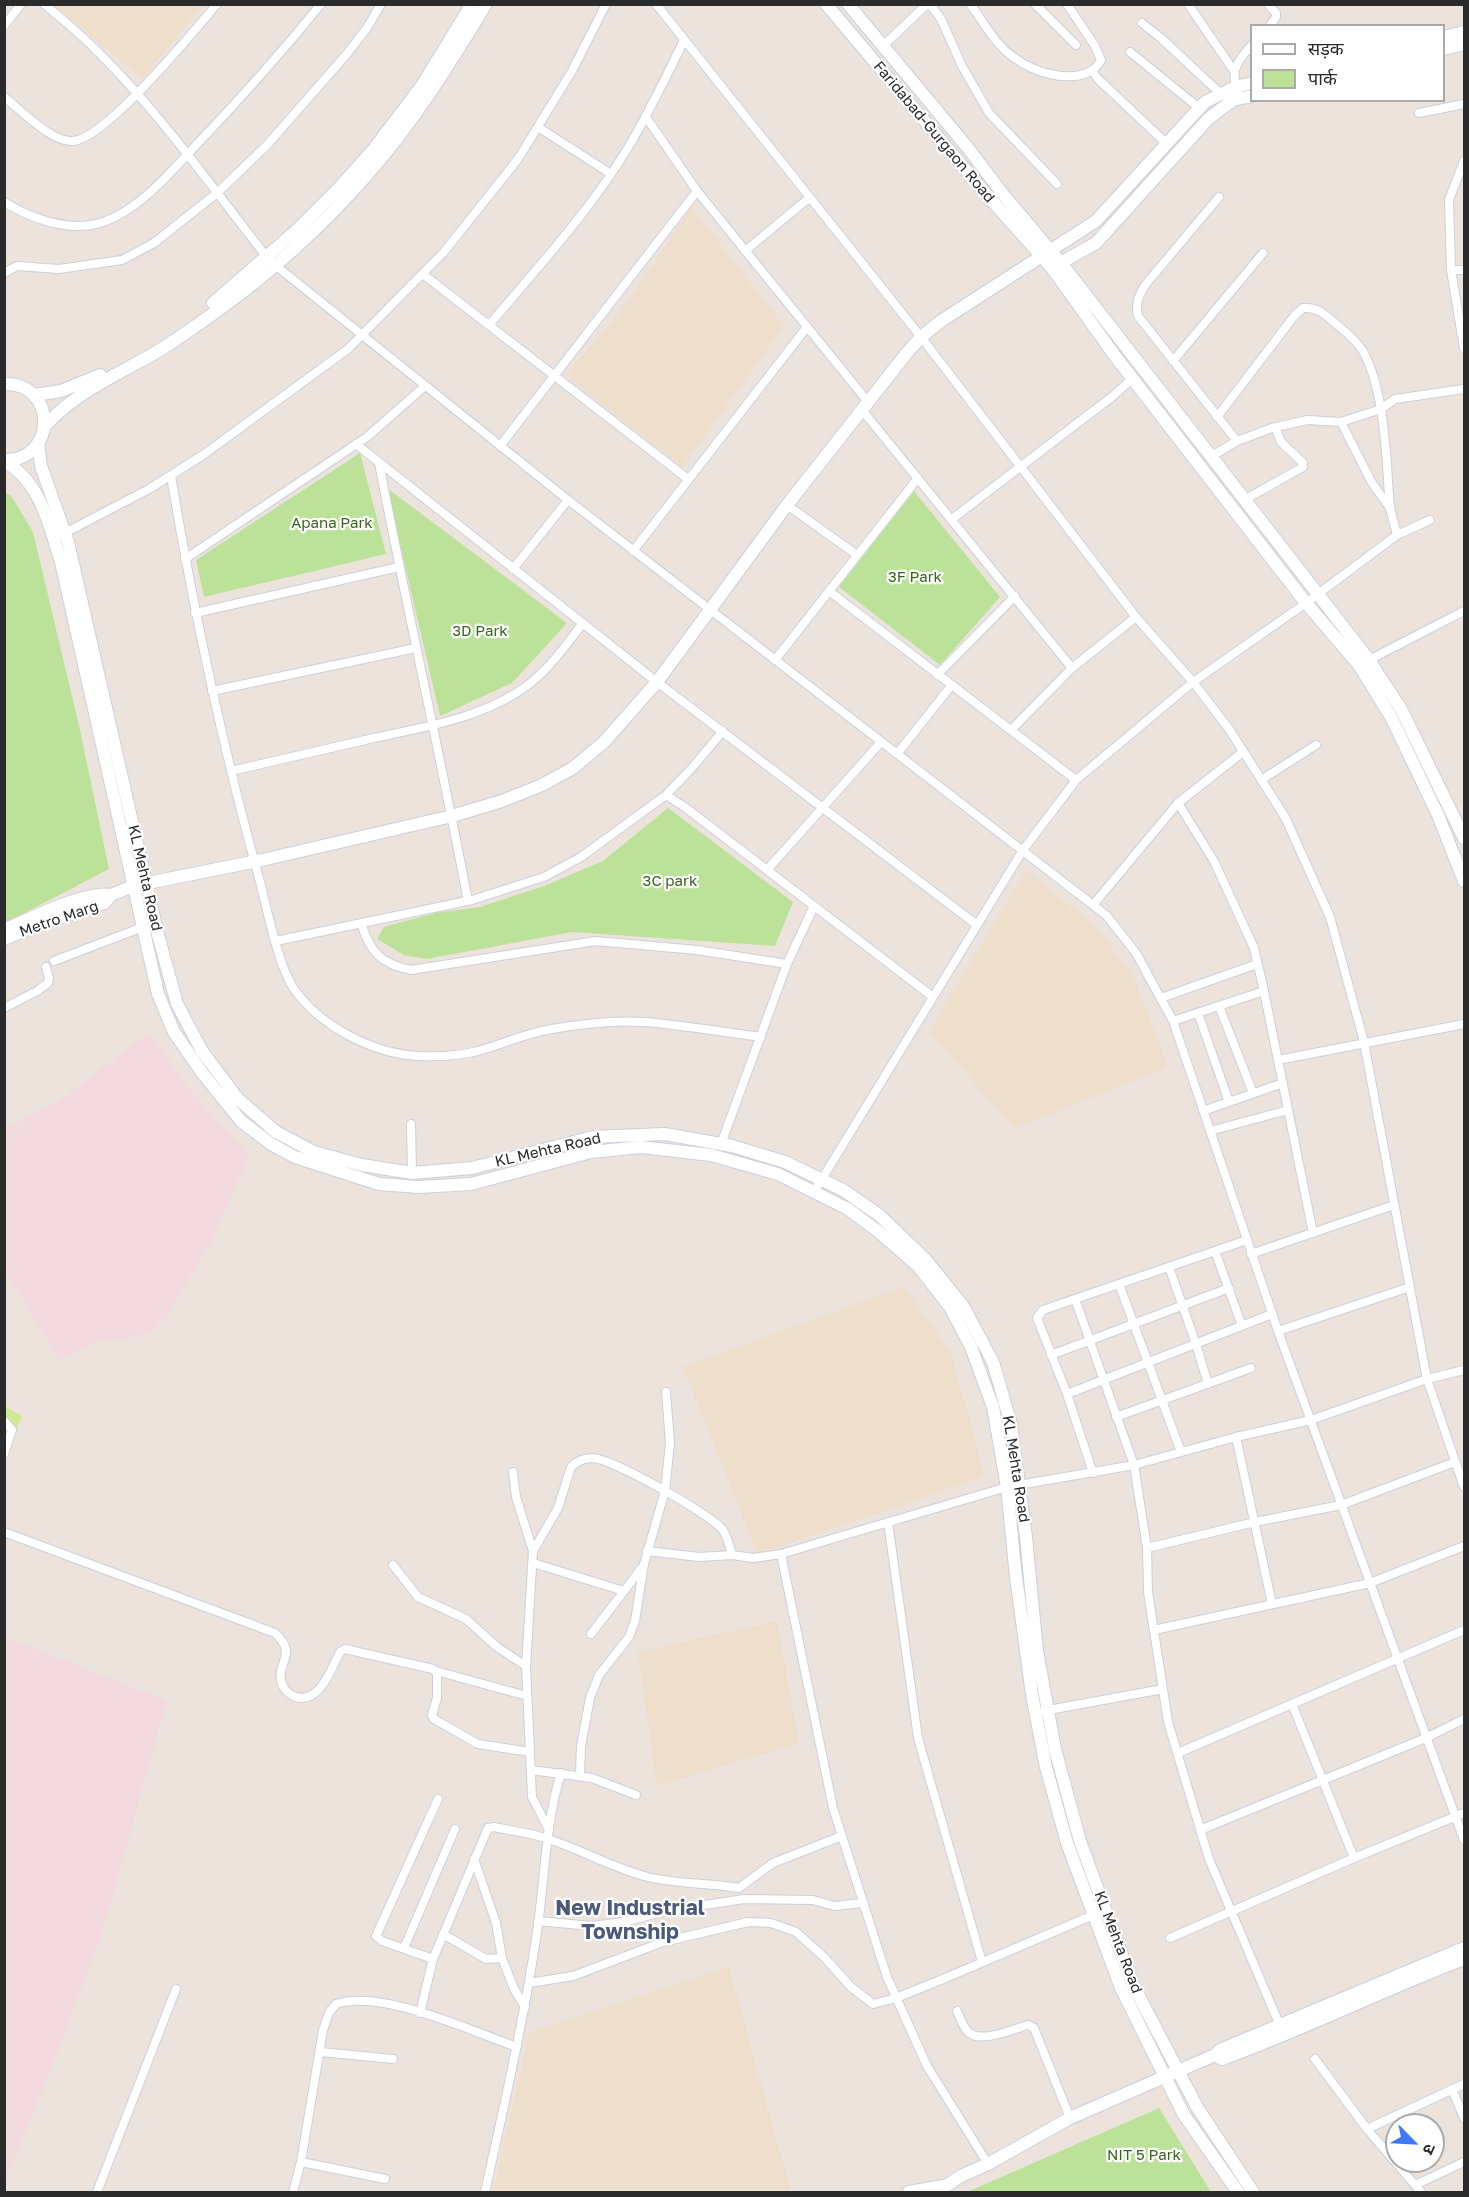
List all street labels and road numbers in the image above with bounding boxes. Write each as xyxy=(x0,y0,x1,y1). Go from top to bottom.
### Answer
street label: Faridabad-Gurgaon Road xyxy=(870,58,998,206)
street label: KL Mehta Road xyxy=(124,823,166,933)
street label: Metro Marg xyxy=(17,897,101,941)
street label: KL Mehta Road xyxy=(493,1129,603,1171)
street label: KL Mehta Road xyxy=(999,1414,1033,1524)
street label: KL Mehta Road xyxy=(1090,1888,1146,1996)

